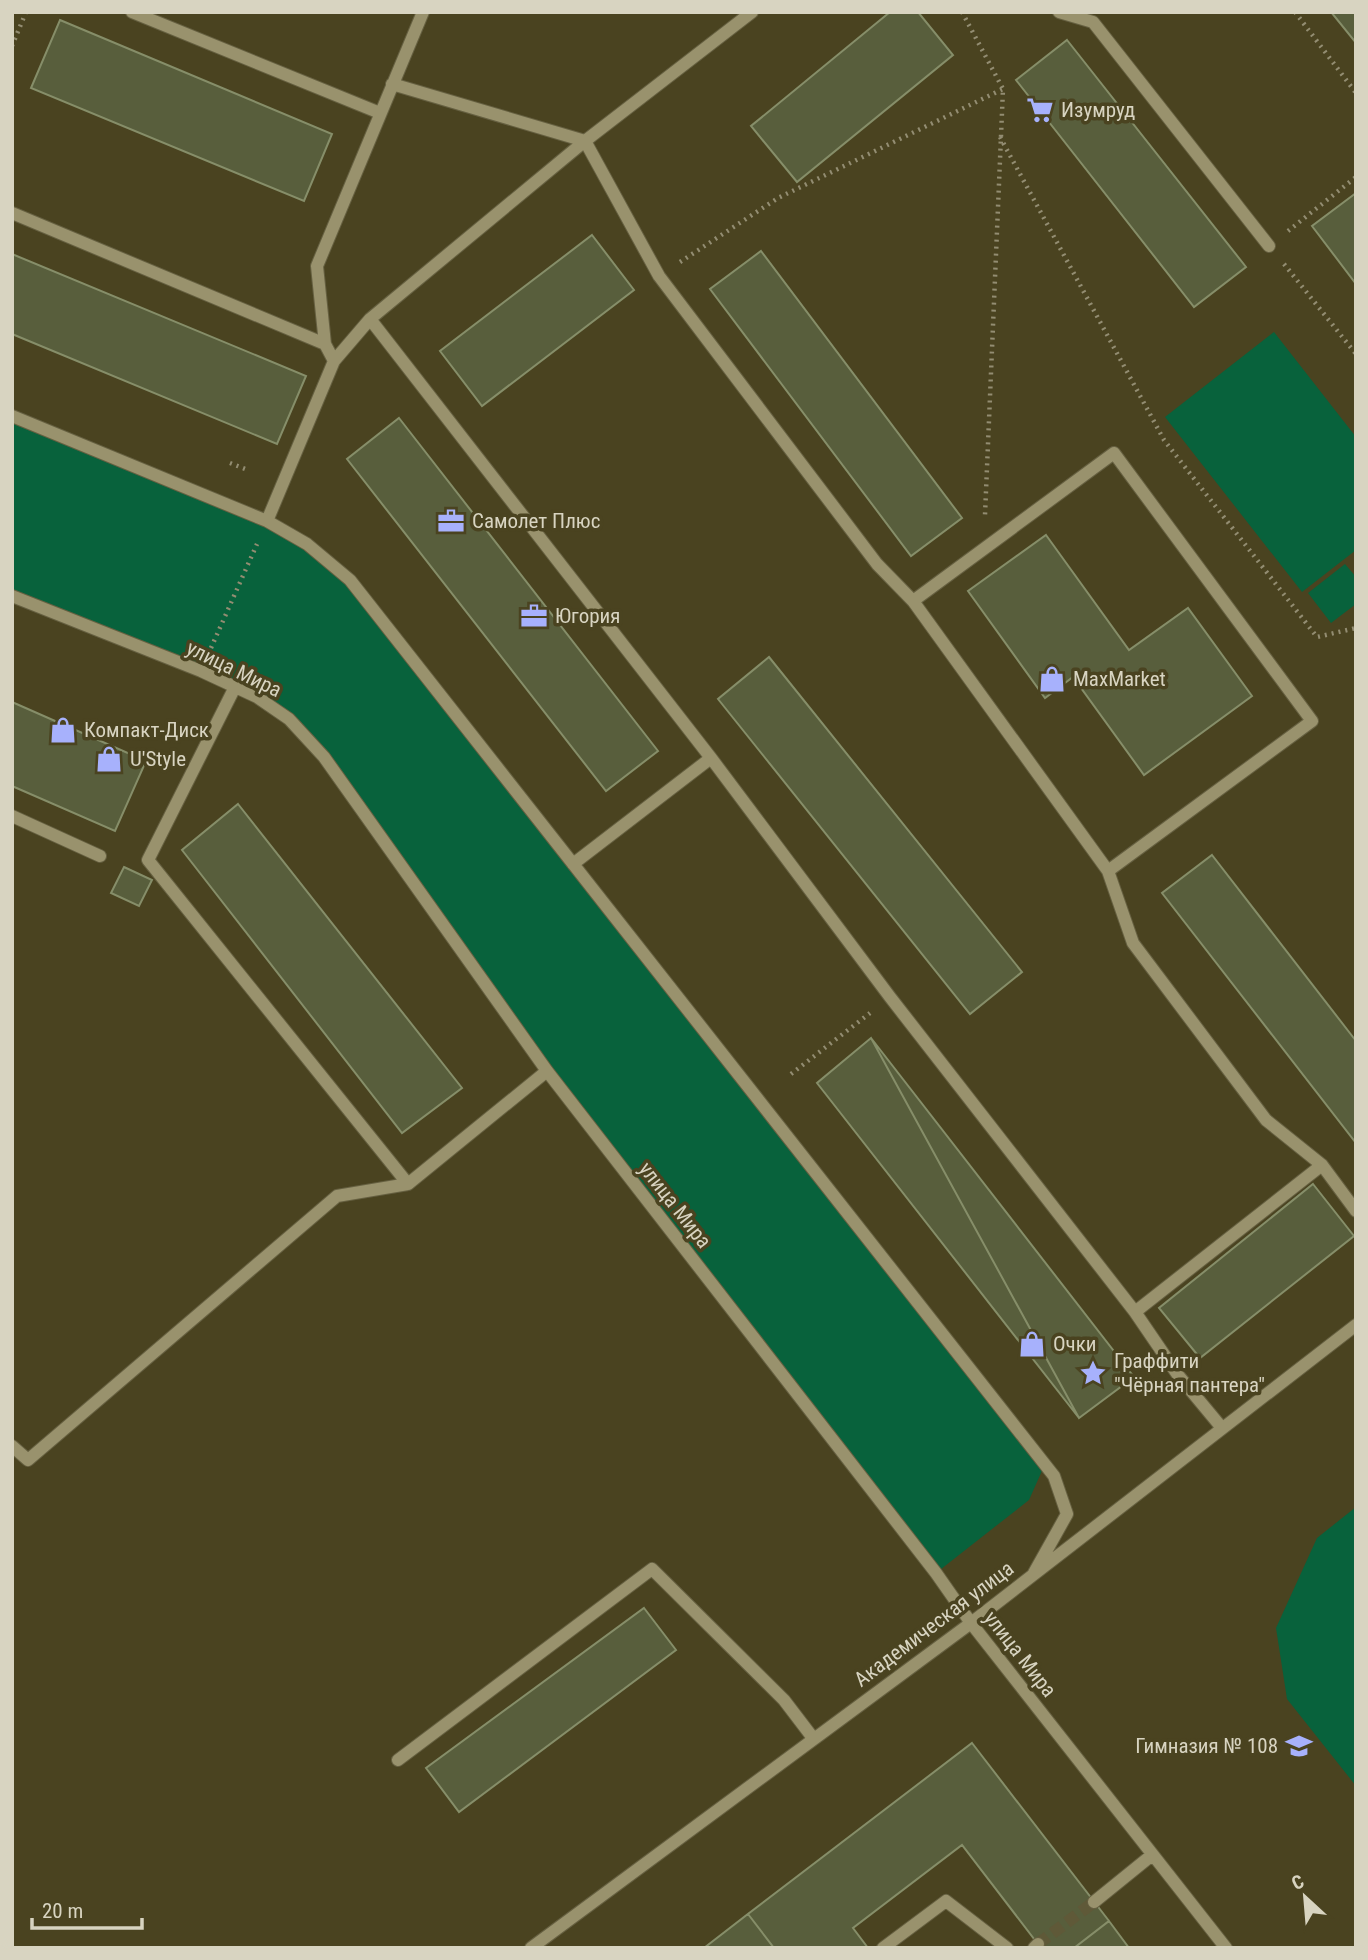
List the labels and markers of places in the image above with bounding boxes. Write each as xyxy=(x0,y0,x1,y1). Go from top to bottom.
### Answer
supermarket icon: Изумруд xyxy=(1025,95,1055,125)
place label: Изумруд xyxy=(1061,98,1135,122)
office icon: Самолет Плюс xyxy=(436,506,466,536)
place label: Самолет Плюс xyxy=(472,509,600,533)
office icon: Югория xyxy=(519,601,549,631)
place label: Югория xyxy=(555,604,620,628)
shop icon: MaxMarket xyxy=(1037,664,1067,694)
place label: MaxMarket xyxy=(1073,667,1166,691)
shop icon: Компакт-Диск xyxy=(48,715,78,745)
place label: Компакт-Диск xyxy=(84,718,209,742)
shop icon: U'Style xyxy=(94,744,124,774)
place label: U'Style xyxy=(130,747,186,771)
shop icon: Очки xyxy=(1017,1329,1047,1359)
place label: Очки xyxy=(1053,1332,1097,1356)
place label: Граффити "Чёрная пантера" xyxy=(1114,1349,1265,1397)
place icon: Граффити "Чёрная пантера" xyxy=(1078,1358,1108,1388)
school or university icon: Гимназия № 108 xyxy=(1284,1731,1314,1761)
place label: Гимназия № 108 xyxy=(1135,1734,1278,1758)

